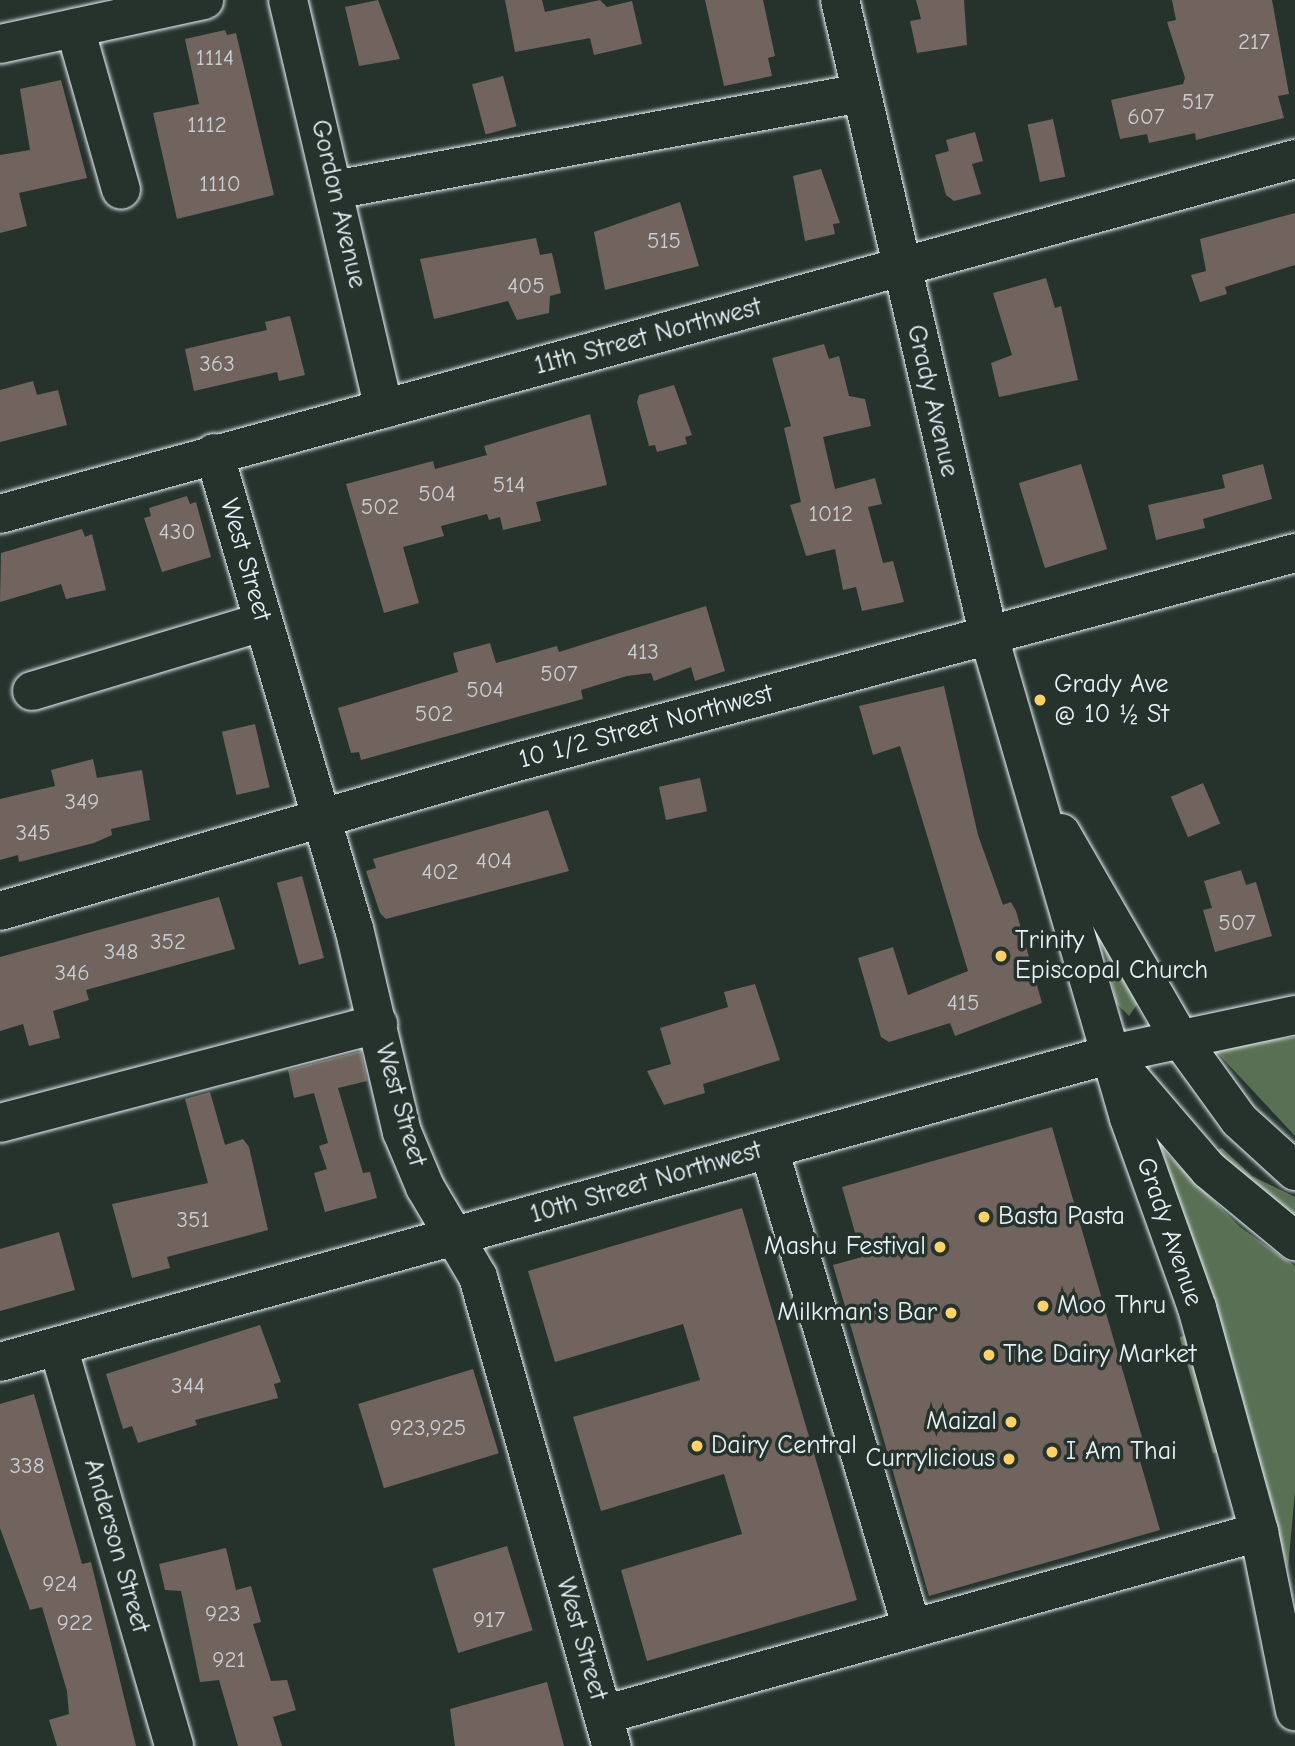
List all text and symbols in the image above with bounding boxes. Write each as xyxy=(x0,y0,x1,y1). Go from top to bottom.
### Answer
house number: 217 xyxy=(1238,28,1270,56)
house number: 1114 xyxy=(196,44,234,72)
house number: 517 xyxy=(1182,88,1214,116)
house number: 607 xyxy=(1127,103,1165,131)
house number: 1112 xyxy=(187,111,227,139)
street label: Gordon Avenue xyxy=(303,117,373,291)
house number: 1110 xyxy=(199,170,241,198)
house number: 515 xyxy=(647,227,681,255)
house number: 405 xyxy=(507,272,545,300)
street label: 11th Street Northwest xyxy=(531,292,765,382)
street label: Grady Avenue xyxy=(899,322,965,480)
house number: 363 xyxy=(199,350,235,378)
house number: 514 xyxy=(493,471,525,499)
house number: 504 xyxy=(418,480,456,508)
house number: 502 xyxy=(361,493,399,521)
street label: West Street xyxy=(213,495,277,625)
house number: 1012 xyxy=(809,500,853,528)
house number: 430 xyxy=(159,518,195,546)
house number: 413 xyxy=(627,638,659,666)
house number: 507 xyxy=(540,660,578,688)
place label: Grady Ave @ 10 ½ St xyxy=(1054,669,1169,730)
house number: 504 xyxy=(466,676,504,704)
street label: 10 1/2 Street Northwest xyxy=(516,678,776,776)
marker: Grady Ave @ 10 ½ St xyxy=(1032,692,1048,708)
house number: 502 xyxy=(415,700,453,728)
house number: 349 xyxy=(65,788,99,816)
house number: 345 xyxy=(15,819,51,847)
house number: 404 xyxy=(476,847,512,875)
house number: 402 xyxy=(421,858,459,886)
house number: 507 xyxy=(1218,909,1256,937)
place label: Trinity Episcopal Church xyxy=(1015,925,1208,986)
house number: 352 xyxy=(150,928,186,956)
house number: 348 xyxy=(104,938,138,966)
marker: Trinity Episcopal Church xyxy=(993,948,1009,964)
house number: 346 xyxy=(54,959,90,987)
house number: 415 xyxy=(947,989,979,1017)
street label: West Street xyxy=(368,1040,432,1170)
street label: 10th Street Northwest xyxy=(527,1135,765,1231)
street label: Grady Avenue xyxy=(1129,1154,1209,1310)
place label: Basta Pasta xyxy=(998,1201,1125,1233)
house number: 351 xyxy=(176,1206,210,1234)
marker: Basta Pasta xyxy=(976,1209,992,1225)
place label: Mashu Festival xyxy=(764,1231,926,1263)
marker: Mashu Festival xyxy=(932,1239,948,1255)
place label: Moo Thru xyxy=(1057,1290,1166,1322)
place label: Milkman's Bar xyxy=(777,1297,937,1329)
marker: Moo Thru xyxy=(1035,1298,1051,1314)
marker: Milkman's Bar xyxy=(943,1305,959,1321)
place label: The Dairy Market xyxy=(1003,1339,1197,1371)
marker: The Dairy Market xyxy=(981,1347,997,1363)
house number: 344 xyxy=(171,1372,205,1400)
place label: Maizal xyxy=(926,1406,997,1438)
house number: 923,925 xyxy=(390,1414,466,1442)
marker: Maizal xyxy=(1003,1414,1019,1430)
place label: Dairy Central xyxy=(711,1430,857,1462)
place label: I Am Thai xyxy=(1066,1436,1177,1468)
marker: Dairy Central xyxy=(689,1438,705,1454)
place label: Currylicious xyxy=(866,1443,995,1475)
marker: I Am Thai xyxy=(1044,1444,1060,1460)
marker: Currylicious xyxy=(1001,1451,1017,1467)
house number: 338 xyxy=(9,1452,45,1480)
street label: Anderson Street xyxy=(76,1456,156,1636)
house number: 924 xyxy=(42,1570,78,1598)
street label: West Street xyxy=(549,1574,613,1704)
house number: 923 xyxy=(205,1600,241,1628)
house number: 917 xyxy=(473,1606,505,1634)
house number: 922 xyxy=(57,1609,93,1637)
house number: 921 xyxy=(212,1646,246,1674)

